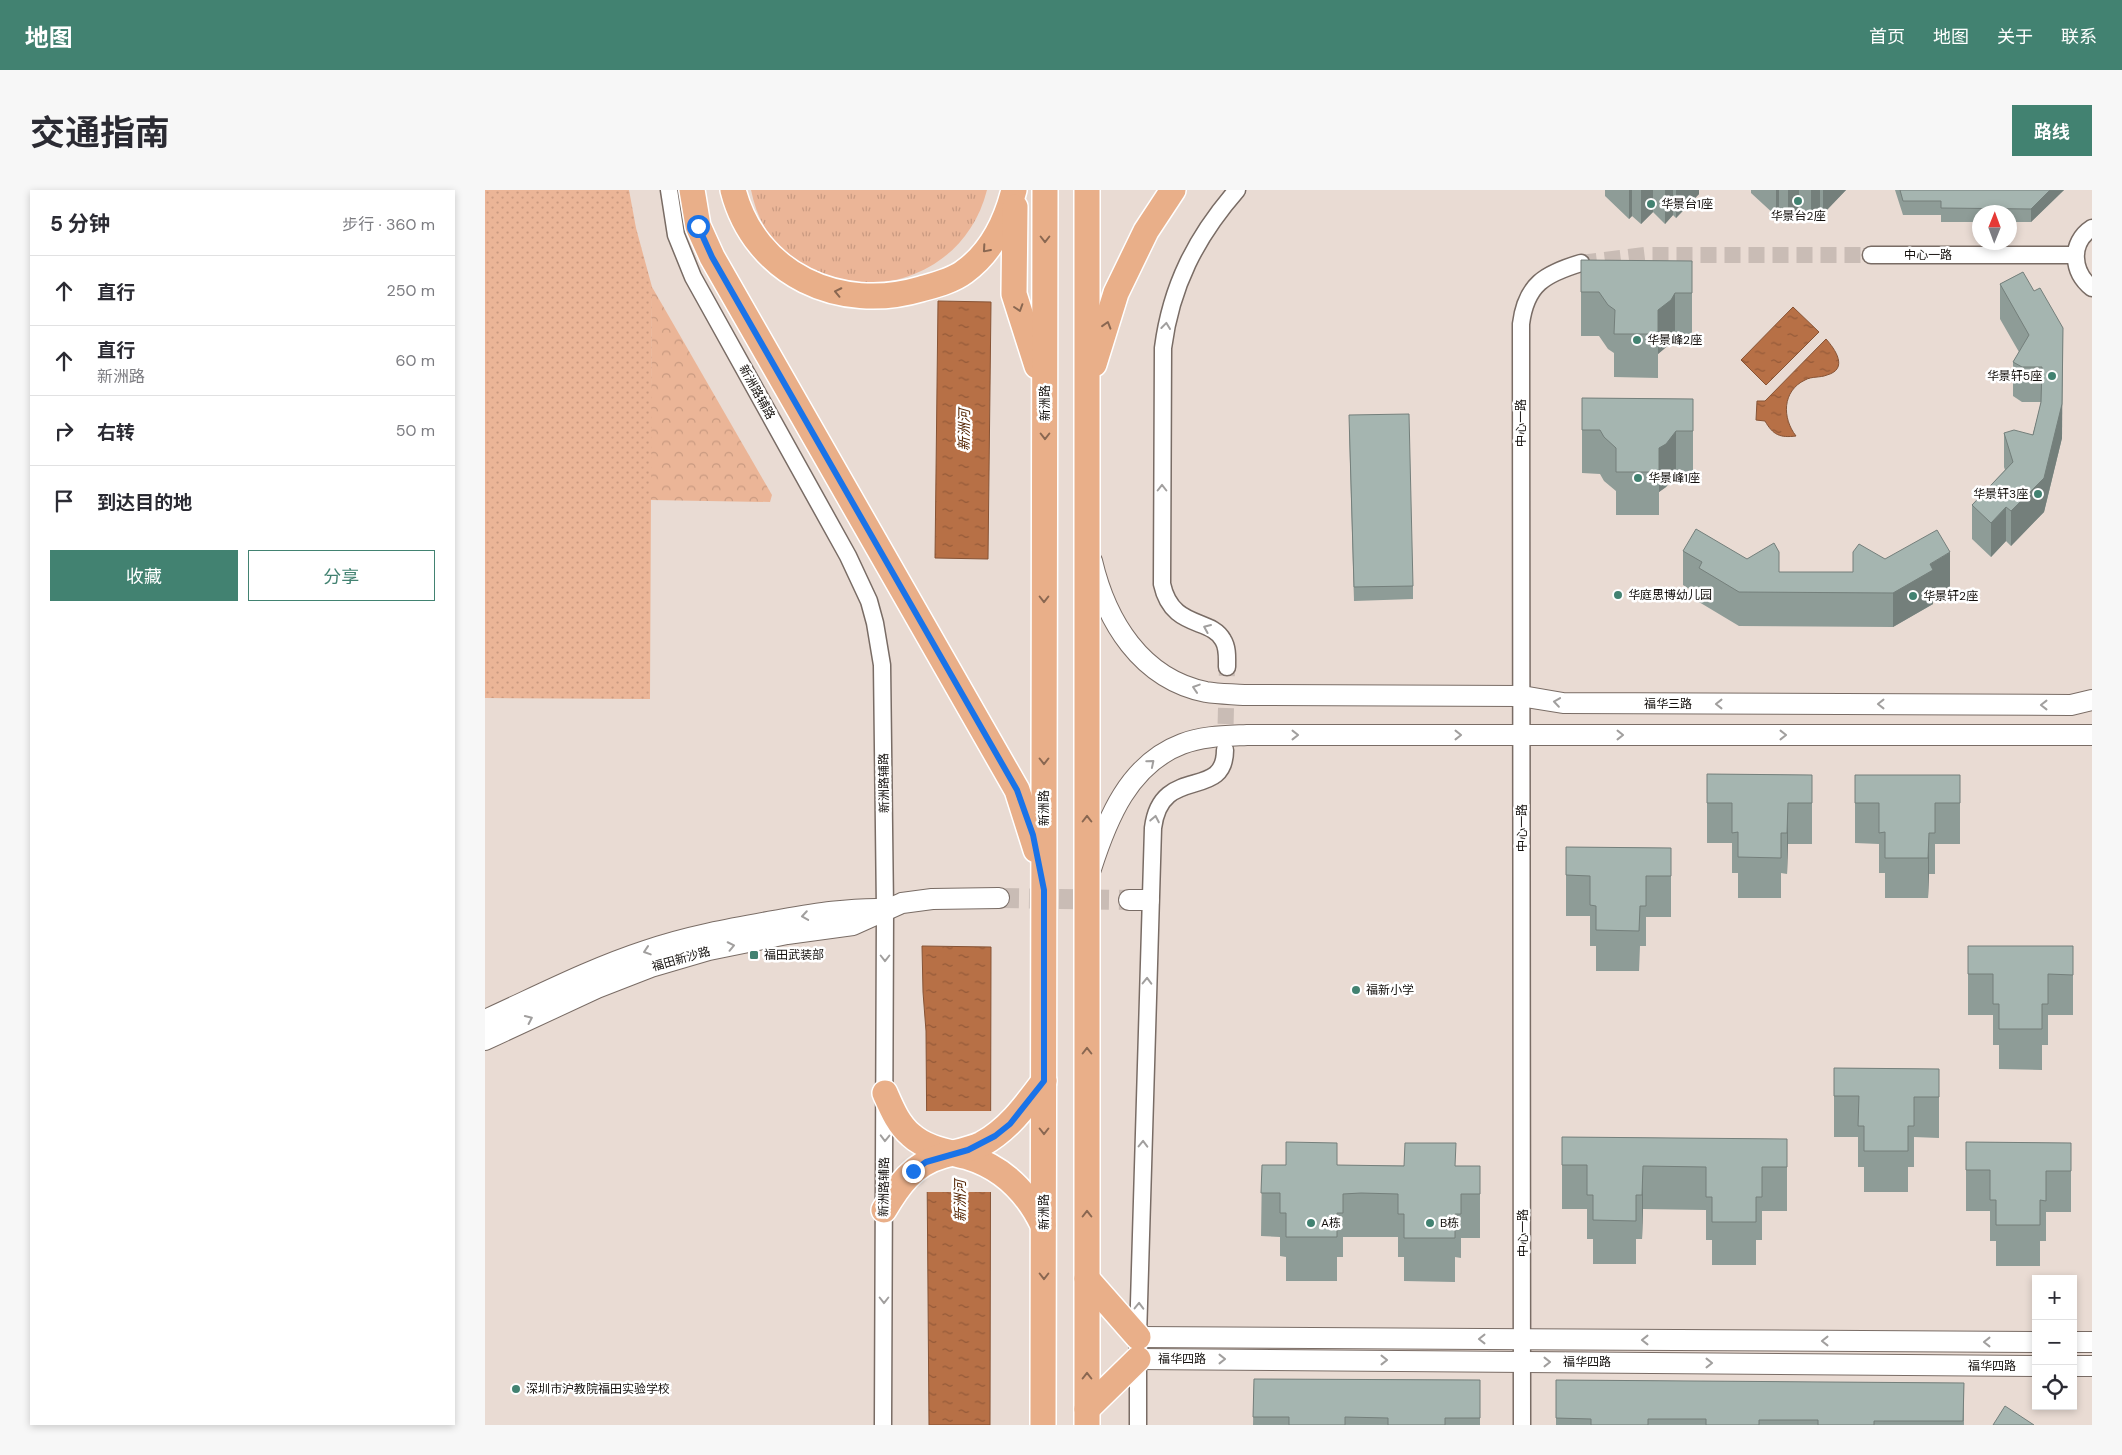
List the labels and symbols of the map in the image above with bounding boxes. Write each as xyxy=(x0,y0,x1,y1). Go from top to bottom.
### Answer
marker: 华景台2座 xyxy=(1792,195,1804,207)
place label: 华景台1座 xyxy=(1661,196,1713,212)
marker: 华景台1座 xyxy=(1645,198,1657,210)
north arrow xyxy=(1972,205,2017,250)
place label: 华景台2座 xyxy=(1771,208,1825,224)
route start xyxy=(687,215,710,238)
one-way arrow xyxy=(1040,235,1050,243)
one-way arrow xyxy=(983,244,992,253)
street label: 中心一路 xyxy=(1904,247,1952,263)
one-way arrow xyxy=(833,287,842,298)
one-way arrow xyxy=(1013,303,1023,312)
one-way arrow xyxy=(1101,321,1111,329)
one-way arrow xyxy=(1160,321,1170,330)
place label: 华景峰2座 xyxy=(1647,332,1702,348)
marker: 华景峰2座 xyxy=(1631,334,1643,346)
street label: 新洲路辅路 xyxy=(735,362,779,422)
place label: 华景轩5座 xyxy=(1987,368,2042,384)
marker: 华景轩5座 xyxy=(2046,370,2058,382)
street label: 新洲路 xyxy=(1037,385,1053,421)
street label: 中心一路 xyxy=(1513,399,1529,447)
water label: 新洲河 xyxy=(955,406,973,451)
one-way arrow xyxy=(1040,432,1050,440)
place label: 华景峰1座 xyxy=(1648,470,1700,486)
marker: 华景峰1座 xyxy=(1632,472,1644,484)
one-way arrow xyxy=(1157,484,1167,492)
place label: 华景轩3座 xyxy=(1973,486,2028,502)
marker: 华景轩3座 xyxy=(2032,488,2044,500)
place label: 华庭思博幼儿园 xyxy=(1628,587,1712,603)
place label: 华景轩2座 xyxy=(1923,588,1978,604)
marker: 华庭思博幼儿园 xyxy=(1612,589,1624,601)
marker: 华景轩2座 xyxy=(1907,590,1919,602)
one-way arrow xyxy=(1039,595,1049,603)
one-way arrow xyxy=(1203,624,1212,635)
one-way arrow xyxy=(1192,684,1200,694)
street label: 福华三路 xyxy=(1644,696,1692,712)
one-way arrow xyxy=(1552,697,1560,708)
one-way arrow xyxy=(1715,699,1722,709)
one-way arrow xyxy=(1877,699,1885,709)
one-way arrow xyxy=(2040,700,2048,710)
one-way arrow xyxy=(1292,730,1300,740)
one-way arrow xyxy=(1454,730,1462,740)
one-way arrow xyxy=(1617,730,1625,740)
one-way arrow xyxy=(1780,730,1787,740)
street label: 新洲路辅路 xyxy=(875,753,893,813)
one-way arrow xyxy=(1039,758,1049,765)
one-way arrow xyxy=(1145,760,1154,768)
street label: 新洲路 xyxy=(1036,790,1052,826)
street label: 中心一路 xyxy=(1514,804,1530,852)
one-way arrow xyxy=(1082,815,1092,822)
one-way arrow xyxy=(1149,815,1159,824)
one-way arrow xyxy=(801,910,810,920)
one-way arrow xyxy=(726,941,735,952)
street label: 福田新沙路 xyxy=(650,943,712,975)
one-way arrow xyxy=(643,945,652,955)
place label: 福田武装部 xyxy=(764,947,824,963)
marker: 福田武装部 xyxy=(748,949,760,961)
one-way arrow xyxy=(880,954,890,962)
one-way arrow xyxy=(1142,977,1152,985)
place label: 福新小学 xyxy=(1366,982,1414,998)
marker: 福新小学 xyxy=(1350,984,1362,996)
one-way arrow xyxy=(524,1015,533,1026)
one-way arrow xyxy=(1082,1047,1092,1055)
one-way arrow xyxy=(1039,1128,1049,1136)
one-way arrow xyxy=(880,1134,890,1142)
one-way arrow xyxy=(1138,1140,1148,1148)
street label: 新洲路辅路 xyxy=(875,1157,893,1217)
route end xyxy=(902,1160,925,1183)
water label: 新洲河 xyxy=(951,1177,969,1222)
street label: 新洲路 xyxy=(1036,1194,1052,1230)
street label: 中心一路 xyxy=(1515,1209,1531,1257)
one-way arrow xyxy=(1082,1210,1092,1218)
place label: A栋 xyxy=(1321,1215,1341,1231)
place label: B栋 xyxy=(1440,1215,1459,1231)
marker: A栋 xyxy=(1305,1217,1317,1229)
marker: B栋 xyxy=(1424,1217,1436,1229)
one-way arrow xyxy=(1039,1272,1049,1280)
one-way arrow xyxy=(879,1297,889,1305)
one-way arrow xyxy=(1134,1302,1144,1310)
one-way arrow xyxy=(1478,1334,1486,1344)
one-way arrow xyxy=(1640,1335,1648,1345)
one-way arrow xyxy=(1820,1336,1828,1346)
one-way arrow xyxy=(1983,1337,1990,1347)
street label: 福华四路 xyxy=(1158,1351,1206,1367)
one-way arrow xyxy=(1218,1354,1226,1364)
street label: 福华四路 xyxy=(1563,1354,1611,1370)
one-way arrow xyxy=(1381,1355,1389,1365)
one-way arrow xyxy=(1544,1357,1551,1367)
one-way arrow xyxy=(1706,1358,1714,1368)
street label: 福华四路 xyxy=(1968,1358,2016,1374)
one-way arrow xyxy=(1082,1372,1092,1380)
place label: 深圳市沪教院福田实验学校 xyxy=(526,1381,670,1397)
marker: 深圳市沪教院福田实验学校 xyxy=(510,1383,522,1395)

